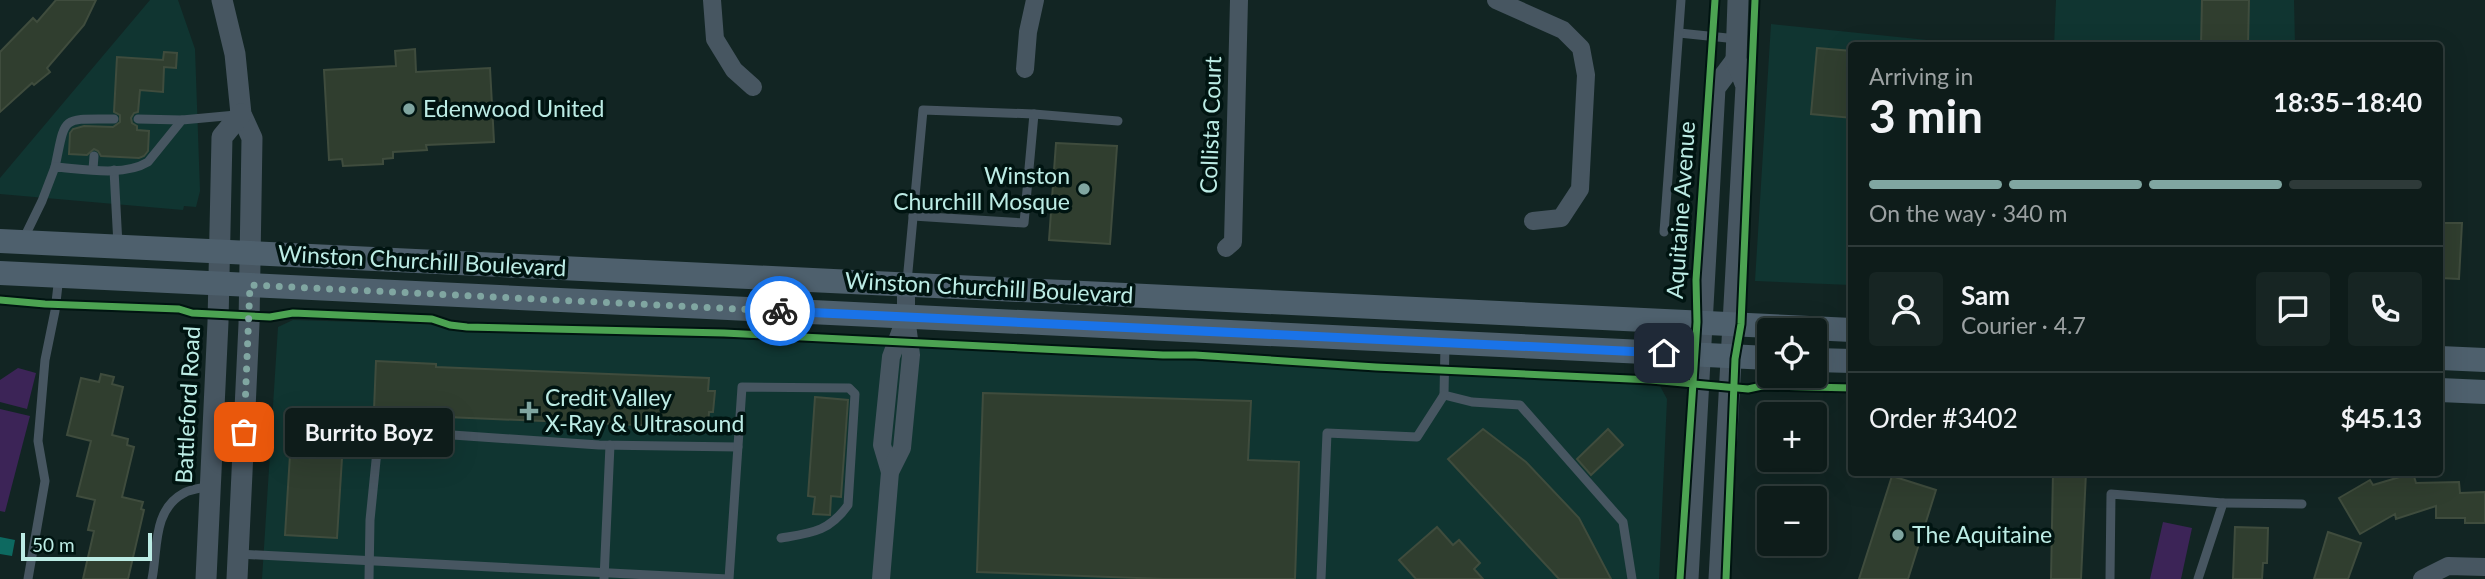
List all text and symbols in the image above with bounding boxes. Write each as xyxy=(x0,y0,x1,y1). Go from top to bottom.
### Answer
street label: Collista Court xyxy=(1194,55,1226,194)
text: Arriving in xyxy=(1869,62,1973,90)
text: 18:35–18:40 xyxy=(2273,86,2422,118)
text: 3 min xyxy=(1869,88,1983,143)
place label: Edenwood United xyxy=(423,94,605,122)
marker: Edenwood United xyxy=(401,101,417,117)
street label: Aquitaine Avenue xyxy=(1660,120,1700,300)
place label: Winston Churchill Mosque xyxy=(893,161,1070,215)
marker: Winston Churchill Mosque xyxy=(1076,181,1092,197)
text: On the way · 340 m xyxy=(1869,199,2068,227)
street label: Winston Churchill Boulevard xyxy=(277,238,567,282)
street label: Winston Churchill Boulevard xyxy=(844,265,1134,309)
button: person xyxy=(1869,272,1943,346)
button: chat xyxy=(2256,272,2330,346)
button: phone xyxy=(2348,272,2422,346)
courier xyxy=(745,276,815,346)
text: Sam xyxy=(1961,279,2010,311)
icon: bike xyxy=(761,292,799,330)
text: Courier · 4.7 xyxy=(1961,311,2086,339)
map controls xyxy=(1757,318,1827,556)
button: locate xyxy=(1757,318,1827,388)
pin xyxy=(1634,323,1694,383)
street label: Battleford Road xyxy=(169,326,205,484)
icon: home xyxy=(1645,334,1683,372)
place label: Credit Valley X-Ray & Ultrasound xyxy=(545,383,744,437)
marker: Credit Valley X-Ray & Ultrasound xyxy=(519,401,539,421)
pin xyxy=(214,402,274,462)
button: + xyxy=(1757,402,1827,472)
text: Order #3402 xyxy=(1869,402,2018,434)
text: $45.13 xyxy=(2340,402,2422,434)
callout: Burrito Boyz xyxy=(286,408,454,457)
icon: bag xyxy=(225,413,263,451)
text: Burrito Boyz xyxy=(305,418,433,446)
button: − xyxy=(1757,486,1827,556)
place label: The Aquitaine xyxy=(1912,520,2052,548)
marker: The Aquitaine xyxy=(1890,527,1906,543)
scale bar xyxy=(21,530,152,562)
text: 50 m xyxy=(32,533,75,556)

